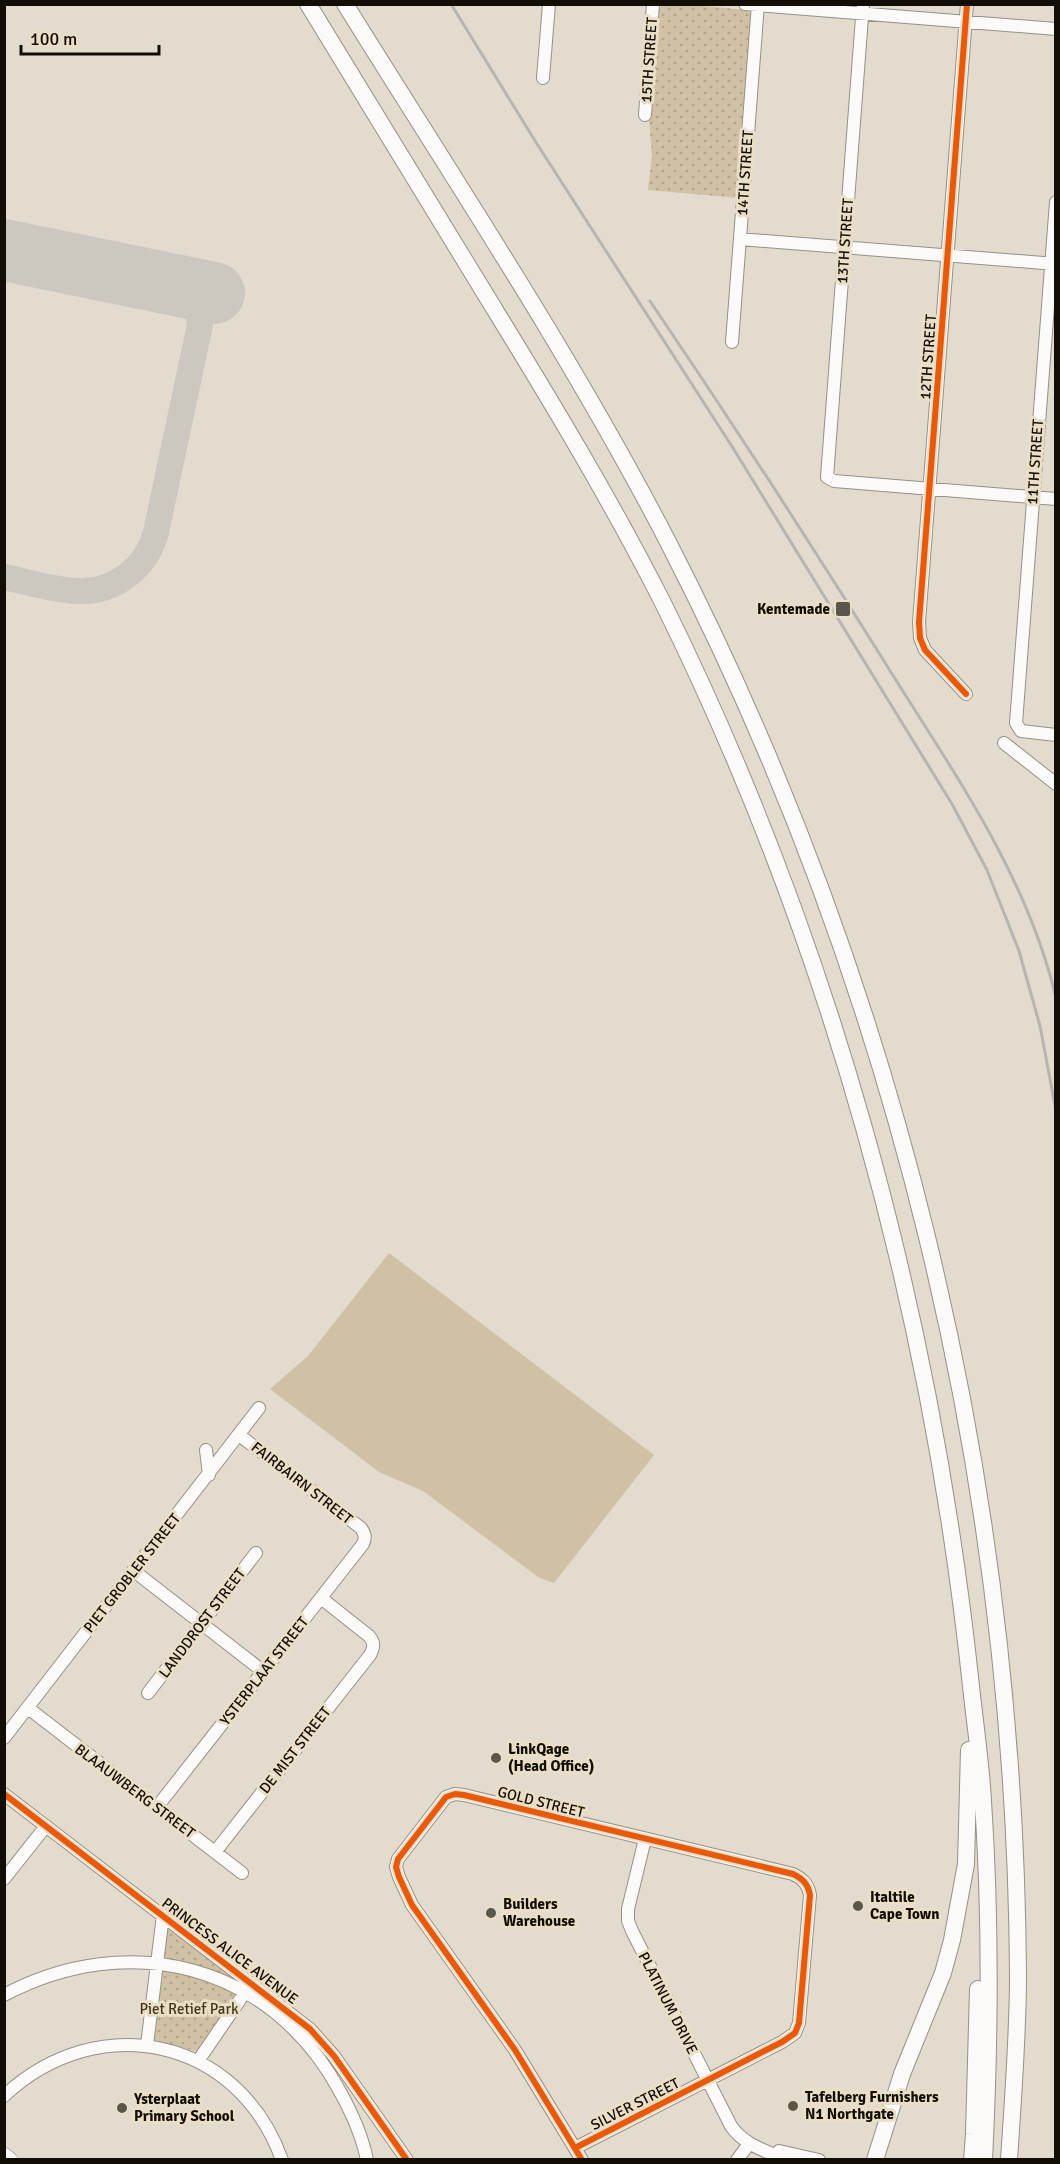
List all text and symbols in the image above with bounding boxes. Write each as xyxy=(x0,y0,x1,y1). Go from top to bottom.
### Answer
street label: 15TH STREET xyxy=(637,16,661,103)
scale bar xyxy=(21,18,159,56)
text: 100 m xyxy=(30,28,77,50)
street label: 14TH STREET xyxy=(733,129,757,216)
street label: 13TH STREET xyxy=(833,197,857,284)
street label: 12TH STREET xyxy=(916,313,940,400)
street label: 11TH STREET xyxy=(1023,418,1047,505)
place label: Kentemade xyxy=(757,600,830,618)
marker: Kentemade xyxy=(834,600,852,618)
street label: FAIRBAIRN STREET xyxy=(248,1438,357,1528)
street label: PIET GROBLER STREET xyxy=(80,1509,185,1636)
street label: LANDDROST STREET xyxy=(155,1564,249,1681)
street label: YSTERPLAAT STREET xyxy=(216,1613,312,1729)
street label: DE MIST STREET xyxy=(255,1702,335,1797)
street label: BLAAUWBERG STREET xyxy=(71,1740,199,1842)
place label: LinkQage (Head Office) xyxy=(508,1740,594,1775)
marker: LinkQage (Head Office) xyxy=(489,1751,503,1765)
street label: GOLD STREET xyxy=(496,1783,587,1822)
place label: Italtile Cape Town xyxy=(870,1888,939,1923)
street label: PRINCESS ALICE AVENUE xyxy=(158,1894,302,2008)
place label: Builders Warehouse xyxy=(503,1895,575,1930)
marker: Italtile Cape Town xyxy=(851,1899,865,1913)
marker: Builders Warehouse xyxy=(484,1906,498,1920)
street label: PLATINUM DRIVE xyxy=(635,1949,701,2057)
park label: Piet Retief Park xyxy=(139,2000,239,2018)
street label: SILVER STREET xyxy=(588,2074,683,2134)
place label: Tafelberg Furnishers N1 Northgate xyxy=(805,2088,939,2123)
place label: Ysterplaat Primary School xyxy=(133,2090,235,2125)
marker: Tafelberg Furnishers N1 Northgate xyxy=(786,2099,800,2113)
marker: Ysterplaat Primary School xyxy=(115,2101,129,2115)

